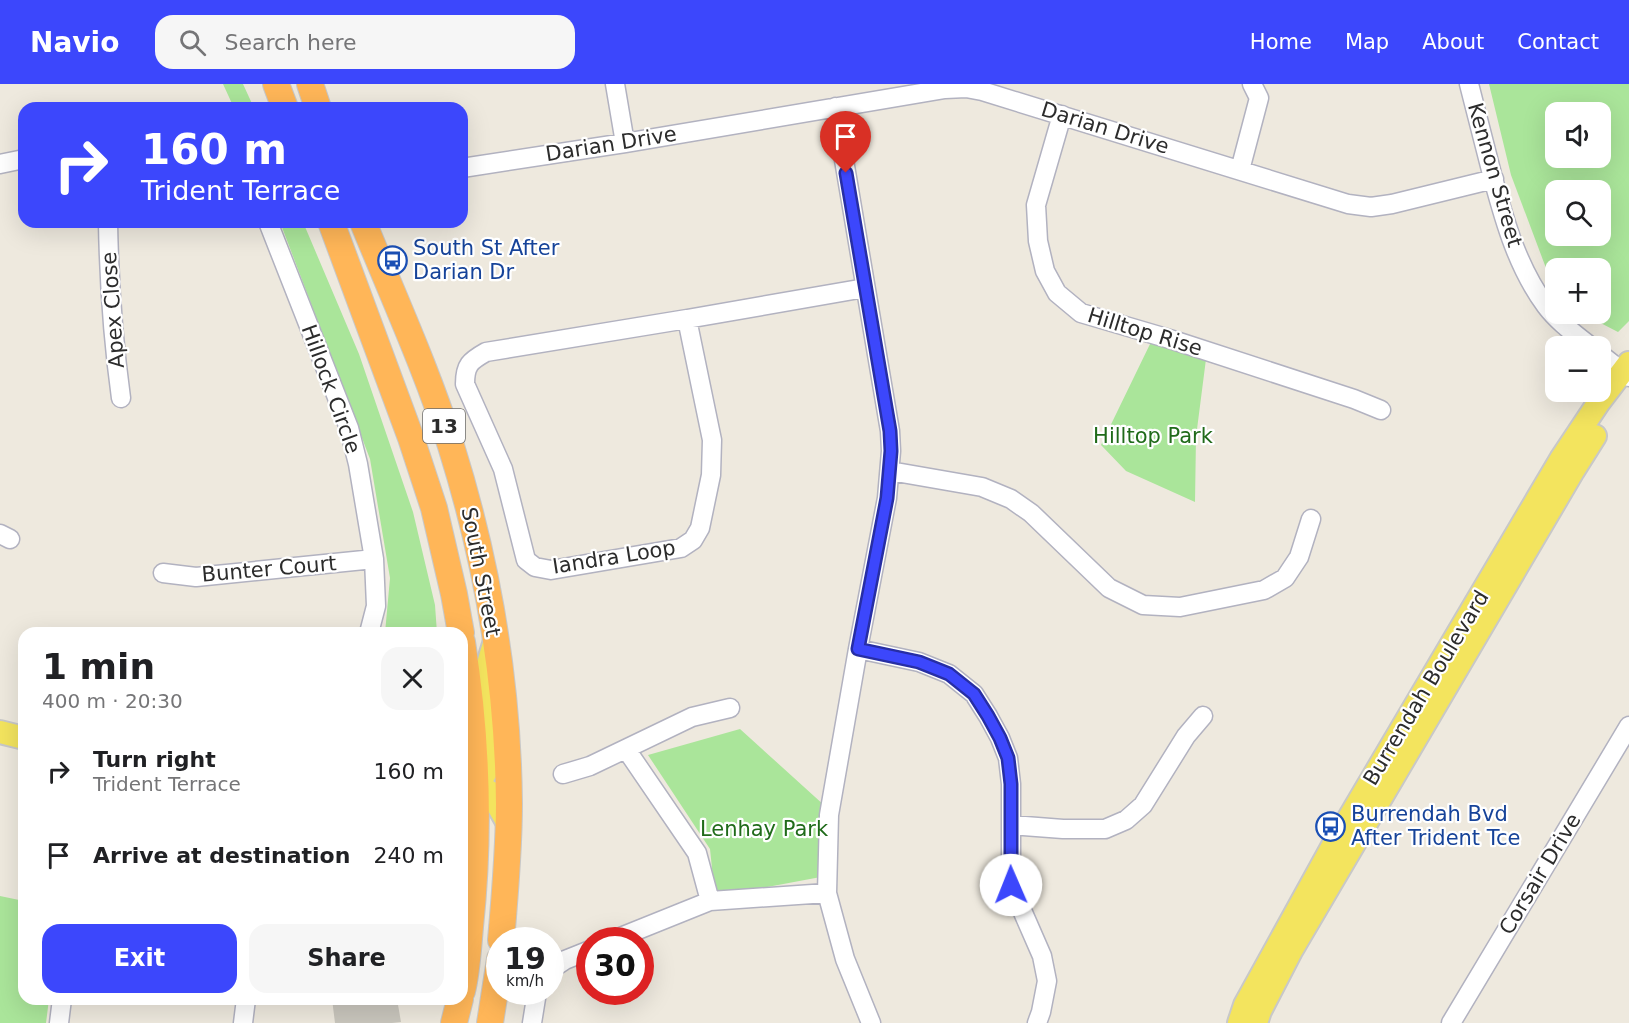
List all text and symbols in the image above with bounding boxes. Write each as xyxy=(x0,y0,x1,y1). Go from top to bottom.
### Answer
search box xyxy=(155,15,575,69)
text: Navio xyxy=(30,26,119,59)
icon: search xyxy=(176,26,209,59)
text: Search here xyxy=(224,30,357,55)
text: Home xyxy=(1250,30,1312,54)
text: Map xyxy=(1345,30,1389,54)
text: About xyxy=(1422,30,1484,54)
text: Contact xyxy=(1517,30,1599,54)
street label: Darian Drive xyxy=(1038,97,1172,159)
street label: Kennon Street xyxy=(1463,100,1527,250)
map controls xyxy=(1545,102,1611,402)
button: sound xyxy=(1545,102,1611,168)
pin xyxy=(820,111,871,173)
icon: arrive xyxy=(829,120,862,153)
street label: Darian Drive xyxy=(544,122,678,166)
text: 160 m xyxy=(141,125,287,174)
icon: right xyxy=(42,126,120,204)
text: Trident Terrace xyxy=(141,175,340,206)
button: search xyxy=(1545,180,1611,246)
place label: South St After Darian Dr xyxy=(413,236,560,284)
bus stop icon: South St After Darian Dr xyxy=(376,244,408,276)
street label: Apex Close xyxy=(97,251,129,369)
button: + xyxy=(1545,258,1611,324)
street label: Hilltop Rise xyxy=(1085,303,1205,361)
street label: Hillock Circle xyxy=(297,321,365,457)
button: − xyxy=(1545,336,1611,402)
road number: 13 xyxy=(423,409,465,443)
park label: Hilltop Park xyxy=(1093,424,1214,448)
street label: South Street xyxy=(457,505,505,639)
street label: Iandra Loop xyxy=(551,535,677,579)
street label: Bunter Court xyxy=(201,551,337,587)
street label: Burrendah Boulevard xyxy=(1358,586,1494,790)
text: 1 min xyxy=(42,646,155,687)
button: close xyxy=(381,647,444,710)
text: 400 m · 20:30 xyxy=(42,689,183,713)
text: Turn right xyxy=(93,747,216,772)
icon: right xyxy=(42,755,75,788)
text: 160 m xyxy=(374,759,444,784)
text: Trident Terrace xyxy=(93,772,241,796)
place label: Burrendah Bvd After Trident Tce xyxy=(1351,802,1521,850)
street label: Corsair Drive xyxy=(1494,809,1586,939)
bus stop icon: Burrendah Bvd After Trident Tce xyxy=(1314,810,1346,842)
park label: Lenhay Park xyxy=(700,817,829,841)
icon: arrive xyxy=(42,839,75,872)
text: Arrive at destination xyxy=(93,843,350,868)
text: 240 m xyxy=(374,843,444,868)
position arrow xyxy=(979,853,1043,917)
button: Exit xyxy=(42,924,237,993)
button: Share xyxy=(249,924,444,993)
speed limit sign: 30 xyxy=(576,927,654,1005)
text: 19 xyxy=(504,941,546,976)
text: km/h xyxy=(506,972,544,990)

